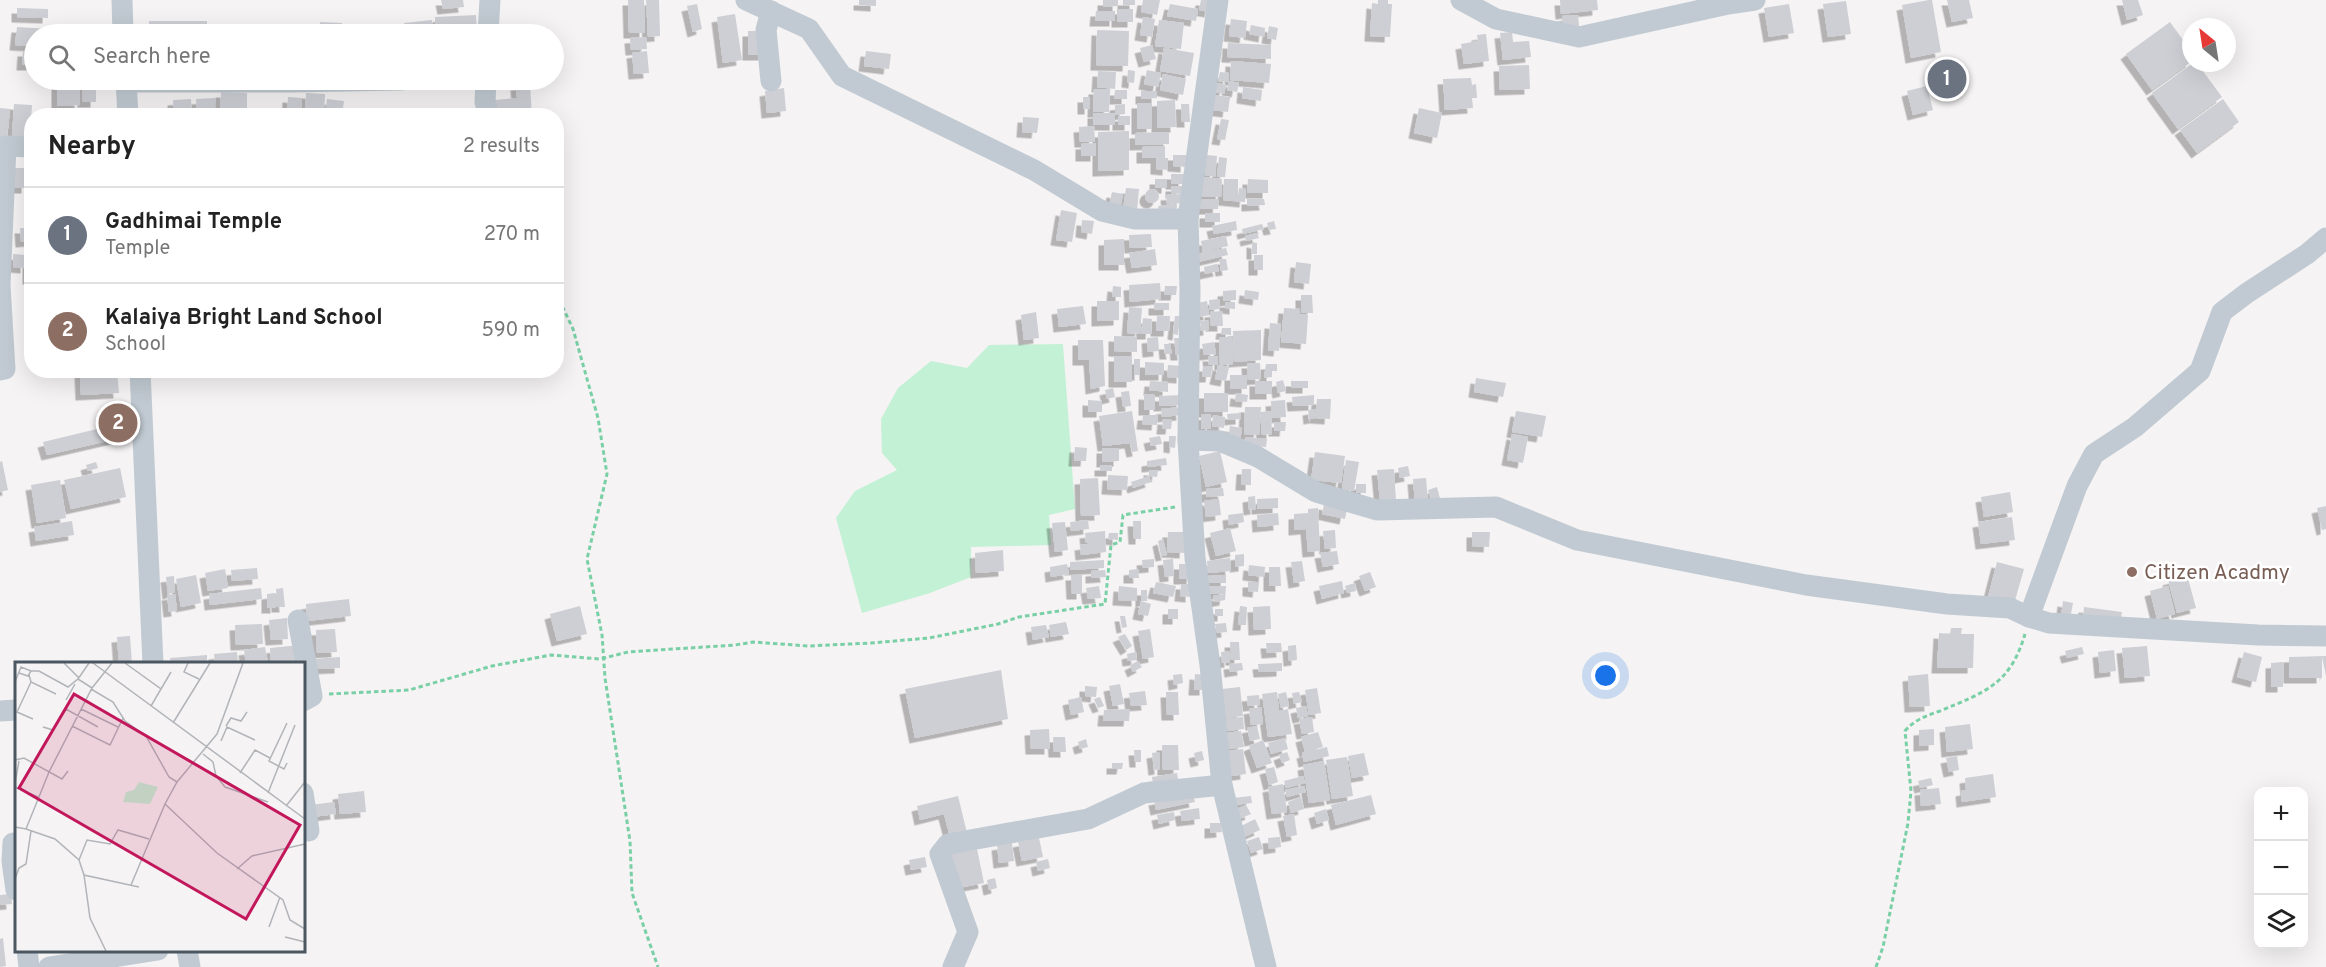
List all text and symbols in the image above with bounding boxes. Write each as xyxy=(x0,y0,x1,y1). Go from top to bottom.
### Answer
north arrow xyxy=(2182,18,2236,72)
search box xyxy=(24,24,564,90)
icon: search xyxy=(45,41,78,74)
text: Search here xyxy=(93,44,211,71)
pin: 1 xyxy=(1928,56,1966,101)
text: Nearby xyxy=(48,131,136,164)
text: 2 results xyxy=(463,134,540,160)
text: Gadhimai Temple xyxy=(105,209,282,236)
text: 1 xyxy=(64,222,72,248)
text: 270 m xyxy=(484,222,540,248)
text: Temple xyxy=(105,236,170,262)
text: Kalaiya Bright Land School xyxy=(105,305,383,332)
text: 2 xyxy=(61,318,74,344)
text: 590 m xyxy=(482,318,540,344)
text: School xyxy=(105,332,166,358)
pin: 2 xyxy=(98,400,138,446)
place label: Citizen Acadmy xyxy=(2144,560,2290,587)
marker: Citizen Acadmy xyxy=(2125,565,2139,579)
your location xyxy=(1591,661,1620,690)
inset map xyxy=(15,662,304,952)
map controls xyxy=(2254,787,2308,949)
button: + xyxy=(2254,787,2308,841)
button: − xyxy=(2254,841,2308,895)
button: layers xyxy=(2254,895,2308,949)

